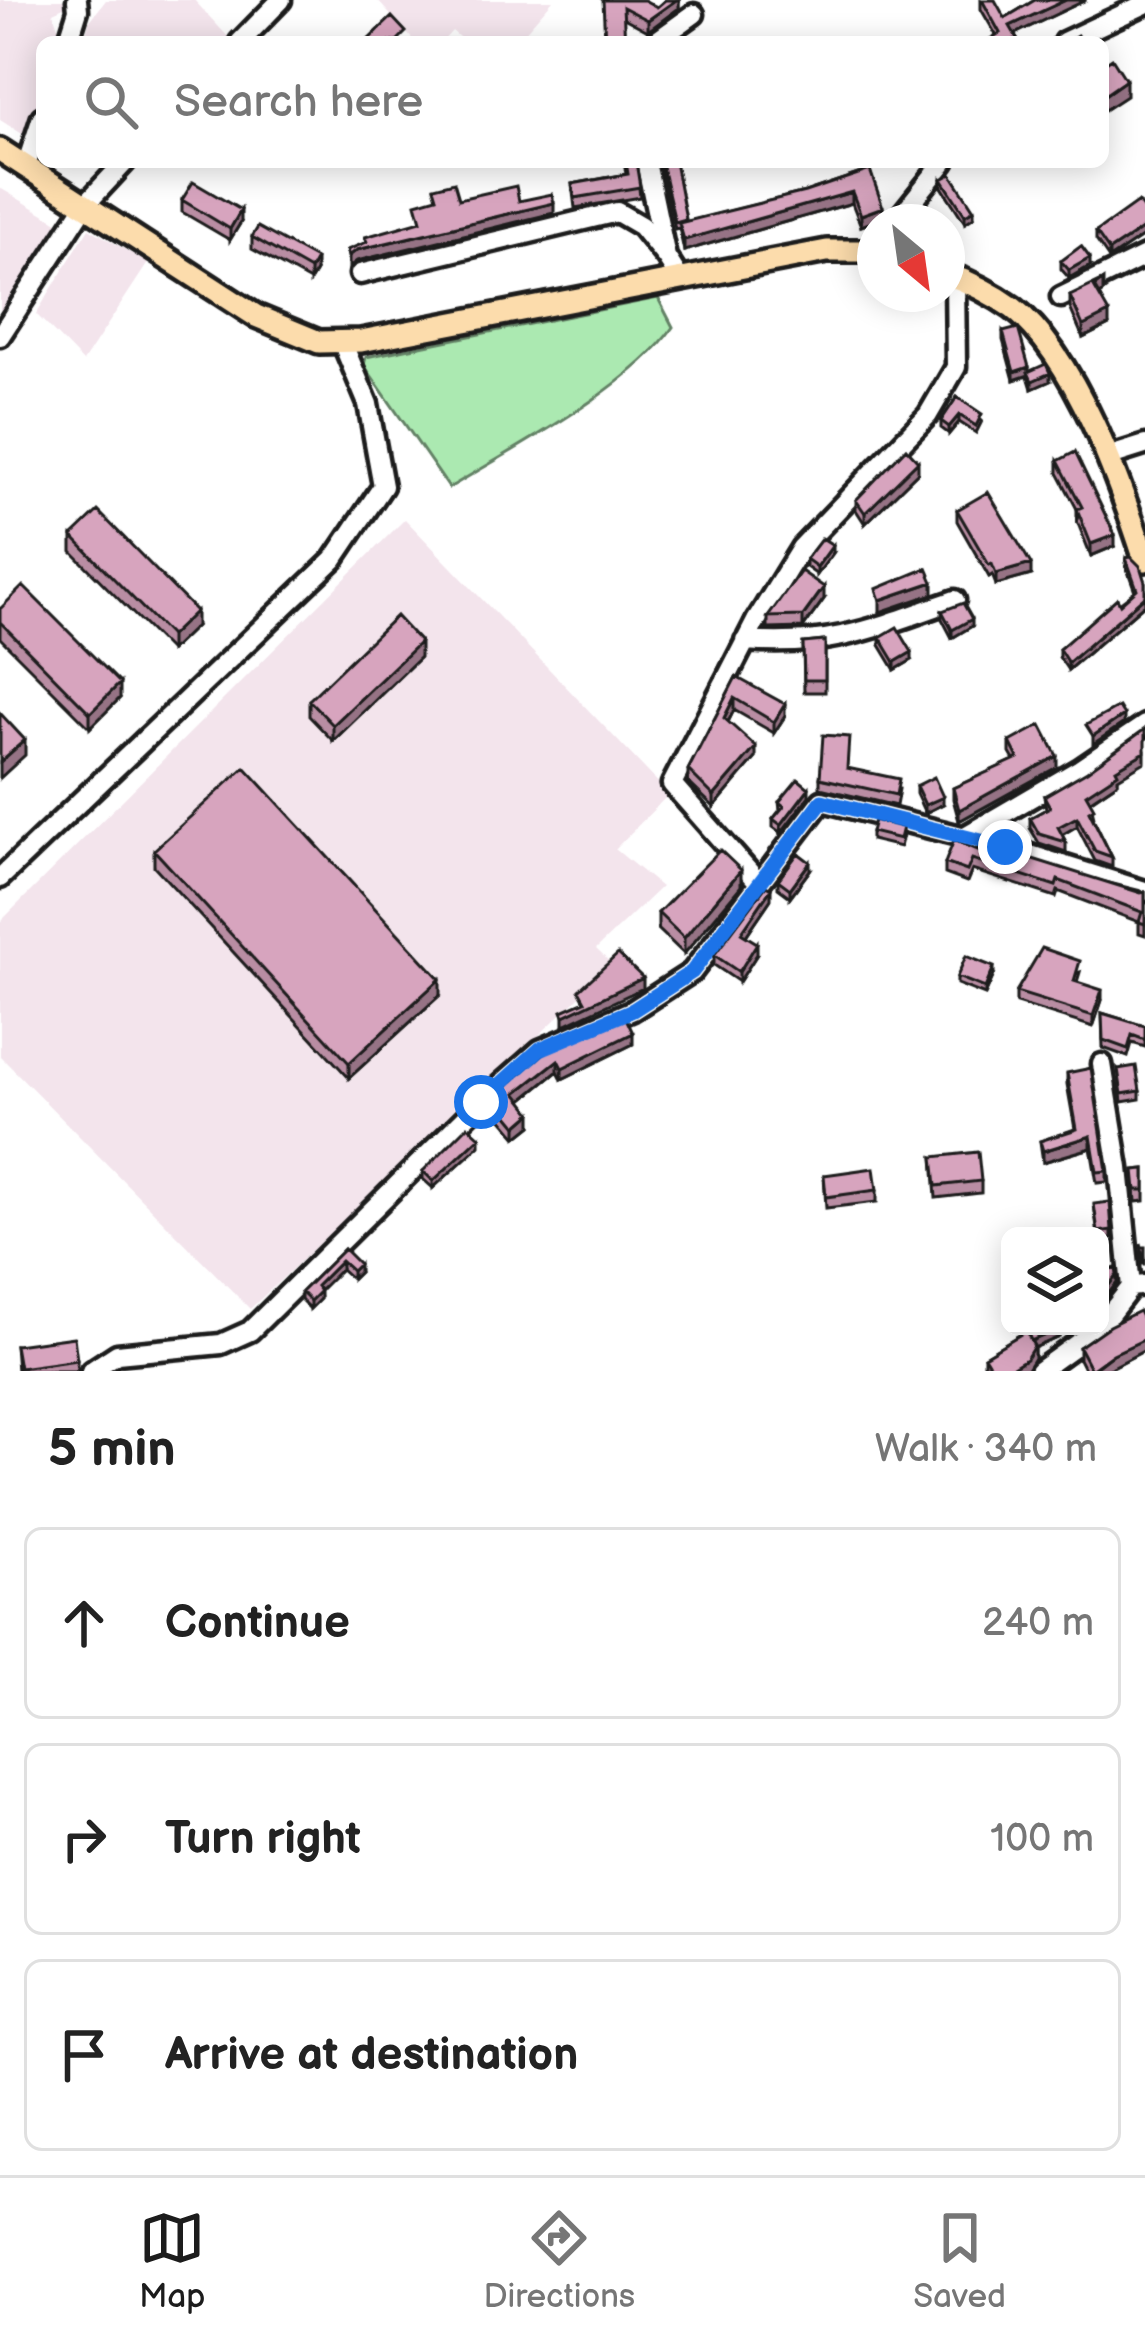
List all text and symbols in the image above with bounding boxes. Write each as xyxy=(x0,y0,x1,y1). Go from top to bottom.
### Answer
search box xyxy=(36,36,1109,168)
icon: search xyxy=(78,69,144,135)
text: Search here xyxy=(174,75,423,130)
north arrow xyxy=(857,204,965,312)
route end xyxy=(978,820,1032,874)
route start xyxy=(454,1075,508,1129)
map controls xyxy=(1001,1227,1109,1335)
button: layers xyxy=(1001,1227,1109,1335)
text: 5 min xyxy=(48,1419,176,1480)
text: Walk · 340 m xyxy=(875,1426,1097,1473)
icon: ahead xyxy=(51,1590,117,1656)
text: Continue xyxy=(165,1596,350,1651)
text: 240 m xyxy=(982,1600,1094,1647)
icon: right xyxy=(51,1806,117,1872)
text: Turn right xyxy=(165,1812,361,1867)
text: 100 m xyxy=(990,1816,1094,1863)
icon: arrive xyxy=(51,2022,117,2088)
text: Arrive at destination xyxy=(165,2028,578,2083)
tab: Map xyxy=(139,2205,205,2317)
tab: Directions xyxy=(484,2205,635,2317)
tab: Saved xyxy=(913,2205,1006,2317)

